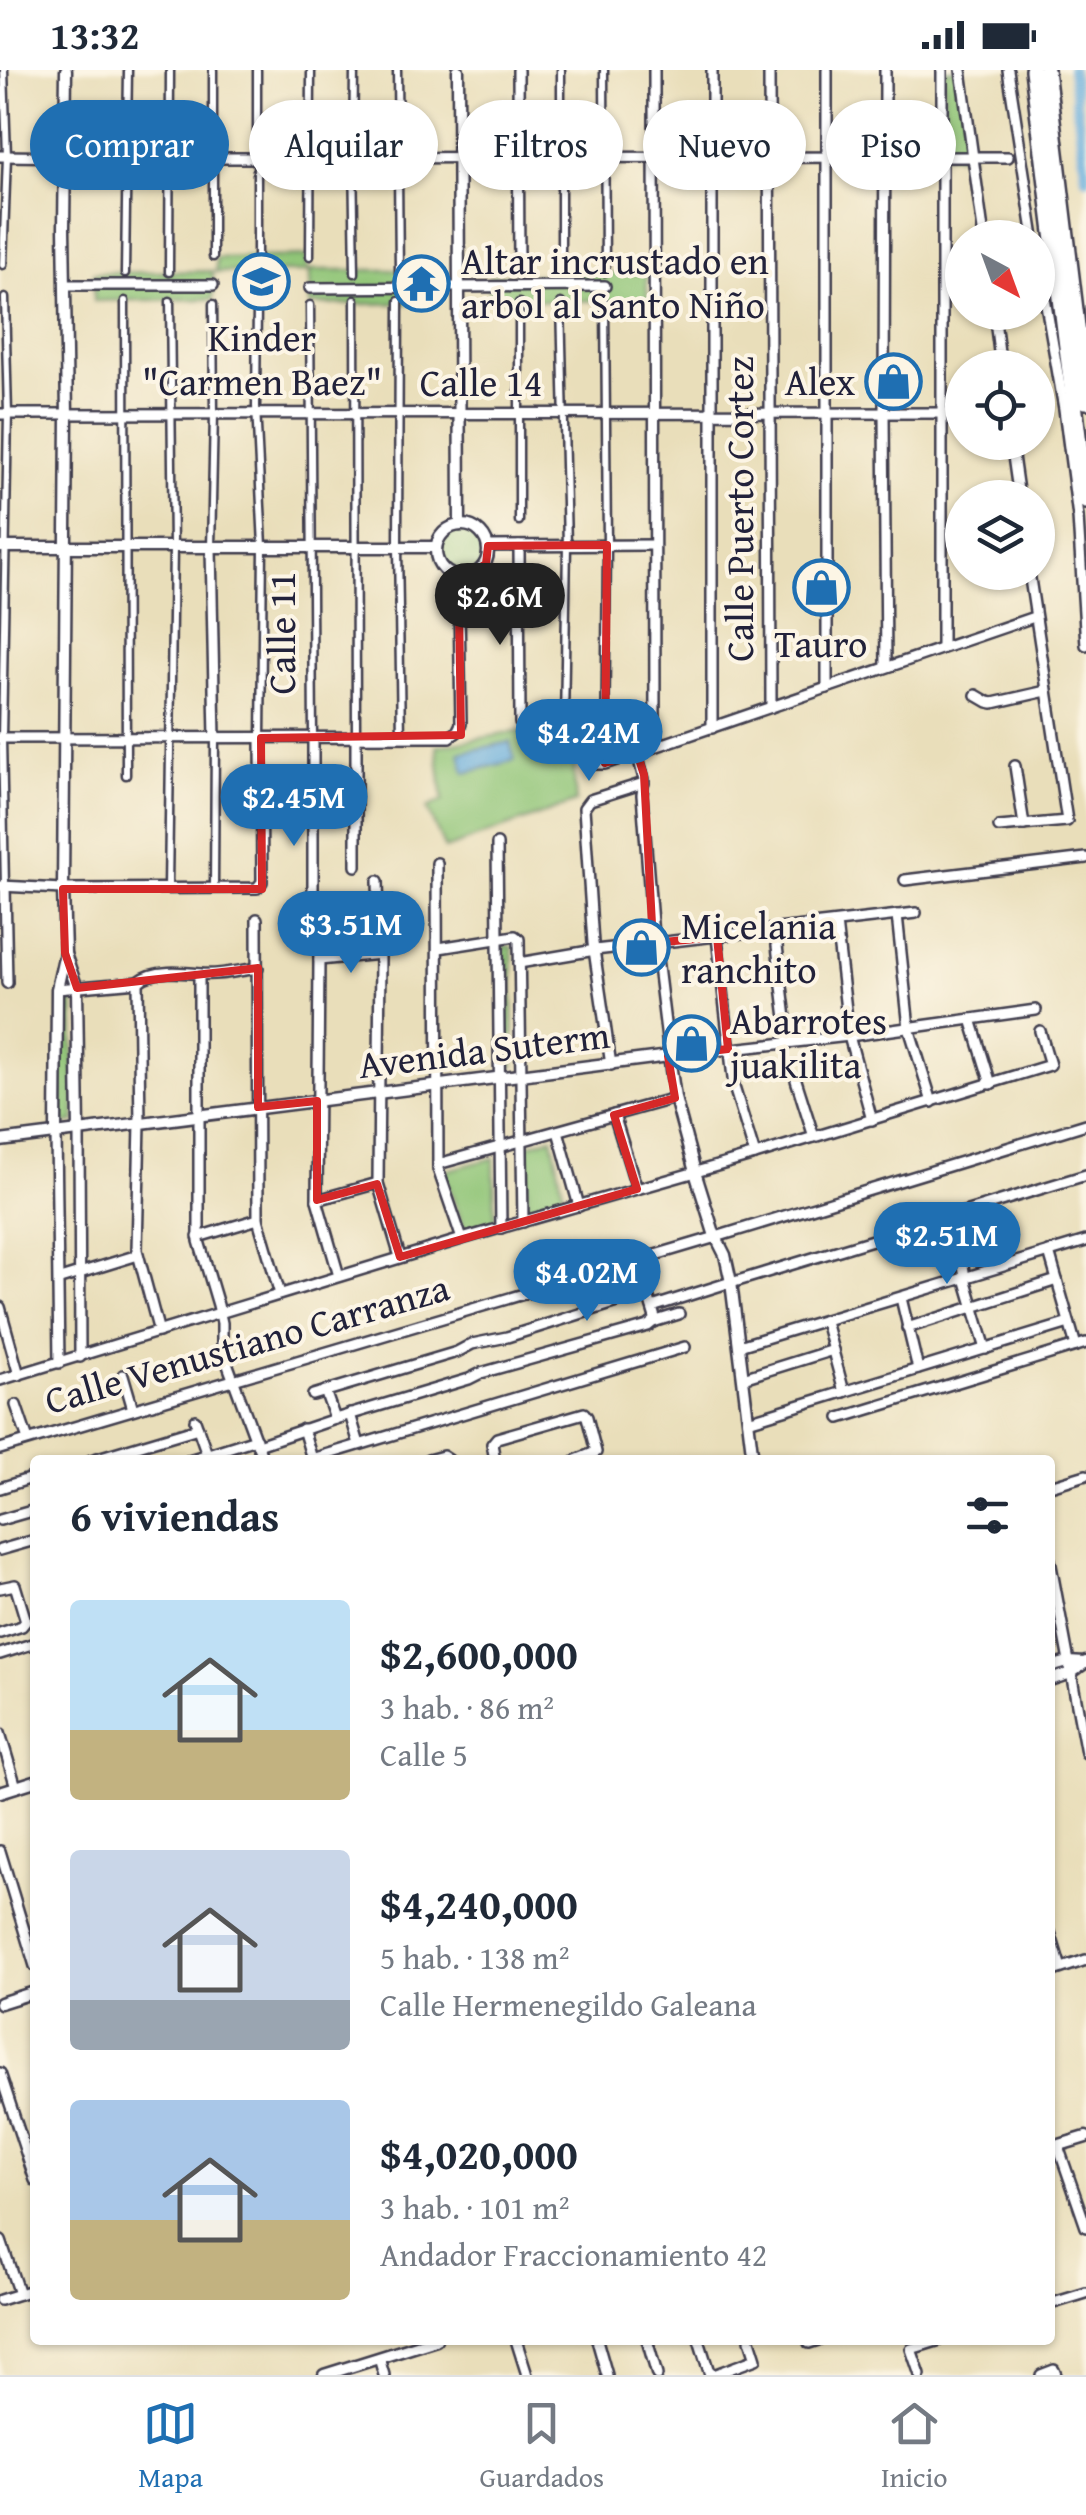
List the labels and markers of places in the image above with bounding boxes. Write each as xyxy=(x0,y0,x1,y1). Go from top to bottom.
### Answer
place label: Altar incrustado en arbol al Santo Niño xyxy=(461,232,769,332)
school or university icon: Kinder "Carmen Baez" xyxy=(232,251,292,311)
temple icon: Altar incrustado en arbol al Santo Niño xyxy=(392,253,452,313)
place label: Kinder "Carmen Baez" xyxy=(142,309,382,409)
shop icon: Alex xyxy=(864,352,924,412)
place label: Alex xyxy=(785,353,856,409)
shop icon: Tauro xyxy=(791,557,851,617)
pin: $2.6M xyxy=(430,563,570,648)
place label: Tauro xyxy=(775,615,867,671)
pin: $4.24M xyxy=(508,699,670,784)
pin: $2.45M xyxy=(213,764,375,849)
pin: $3.51M xyxy=(270,891,432,976)
place label: Micelania ranchito xyxy=(681,897,836,997)
shop icon: Micelania ranchito xyxy=(612,918,672,978)
place label: Abarrotes juakilita xyxy=(725,992,887,1092)
shop icon: Abarrotes juakilita xyxy=(661,1013,721,1073)
pin: $2.51M xyxy=(866,1202,1028,1287)
pin: $4.02M xyxy=(506,1239,668,1324)

